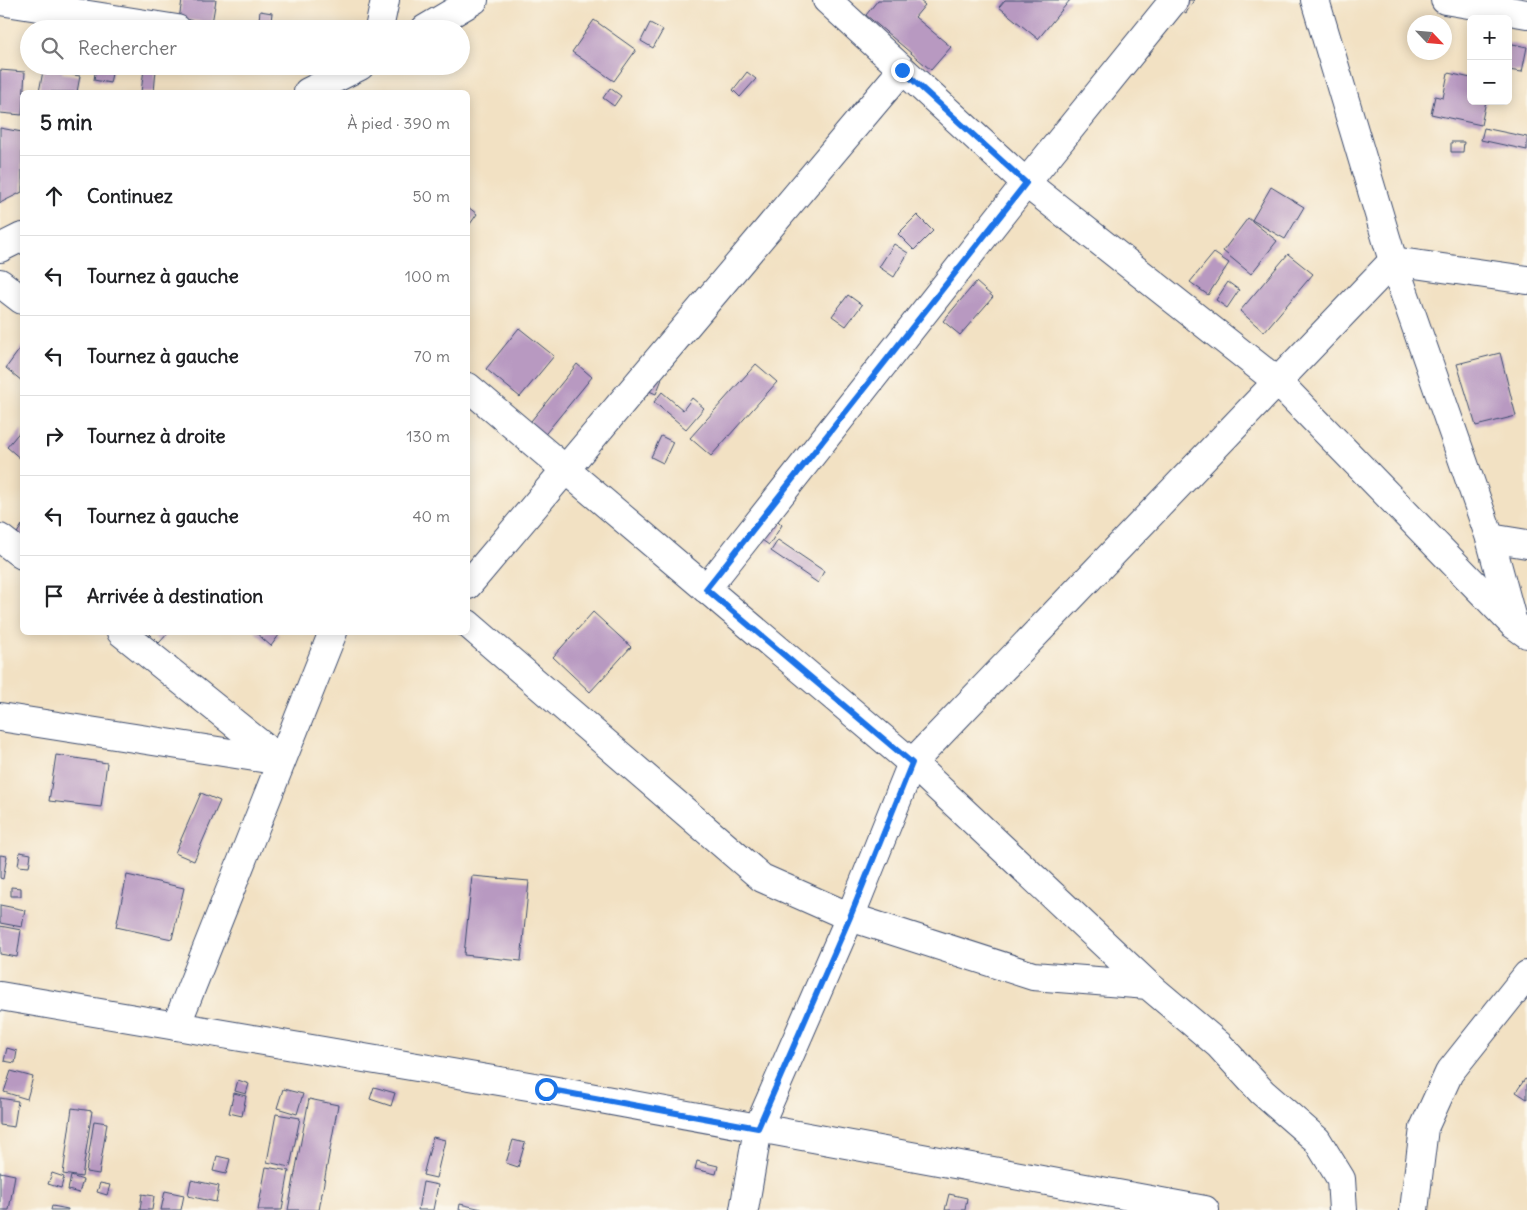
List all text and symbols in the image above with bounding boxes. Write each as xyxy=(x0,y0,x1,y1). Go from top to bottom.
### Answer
north arrow xyxy=(1407,15,1452,60)
map controls xyxy=(1467,15,1512,105)
button: + xyxy=(1467,15,1512,60)
search box xyxy=(20,20,470,75)
icon: search xyxy=(38,34,66,62)
text: Rechercher xyxy=(78,36,177,60)
route end xyxy=(891,59,914,82)
button: − xyxy=(1467,60,1512,105)
text: 5 min xyxy=(40,109,92,136)
text: À pied · 390 m xyxy=(347,113,450,133)
icon: ahead xyxy=(40,182,68,210)
text: Continuez xyxy=(87,184,173,208)
text: 50 m xyxy=(412,186,450,206)
icon: left xyxy=(40,262,68,290)
text: Tournez à gauche xyxy=(87,264,239,288)
text: 100 m xyxy=(405,266,450,286)
icon: left xyxy=(40,342,68,370)
text: Tournez à gauche xyxy=(87,344,239,368)
text: 70 m xyxy=(414,346,450,366)
icon: right xyxy=(40,422,68,450)
text: Tournez à droite xyxy=(87,424,226,448)
text: 130 m xyxy=(406,426,450,446)
icon: left xyxy=(40,502,68,530)
text: Tournez à gauche xyxy=(87,504,239,528)
text: 40 m xyxy=(412,506,450,526)
icon: arrive xyxy=(40,582,68,610)
text: Arrivée à destination xyxy=(87,584,263,608)
route start xyxy=(535,1078,558,1101)

